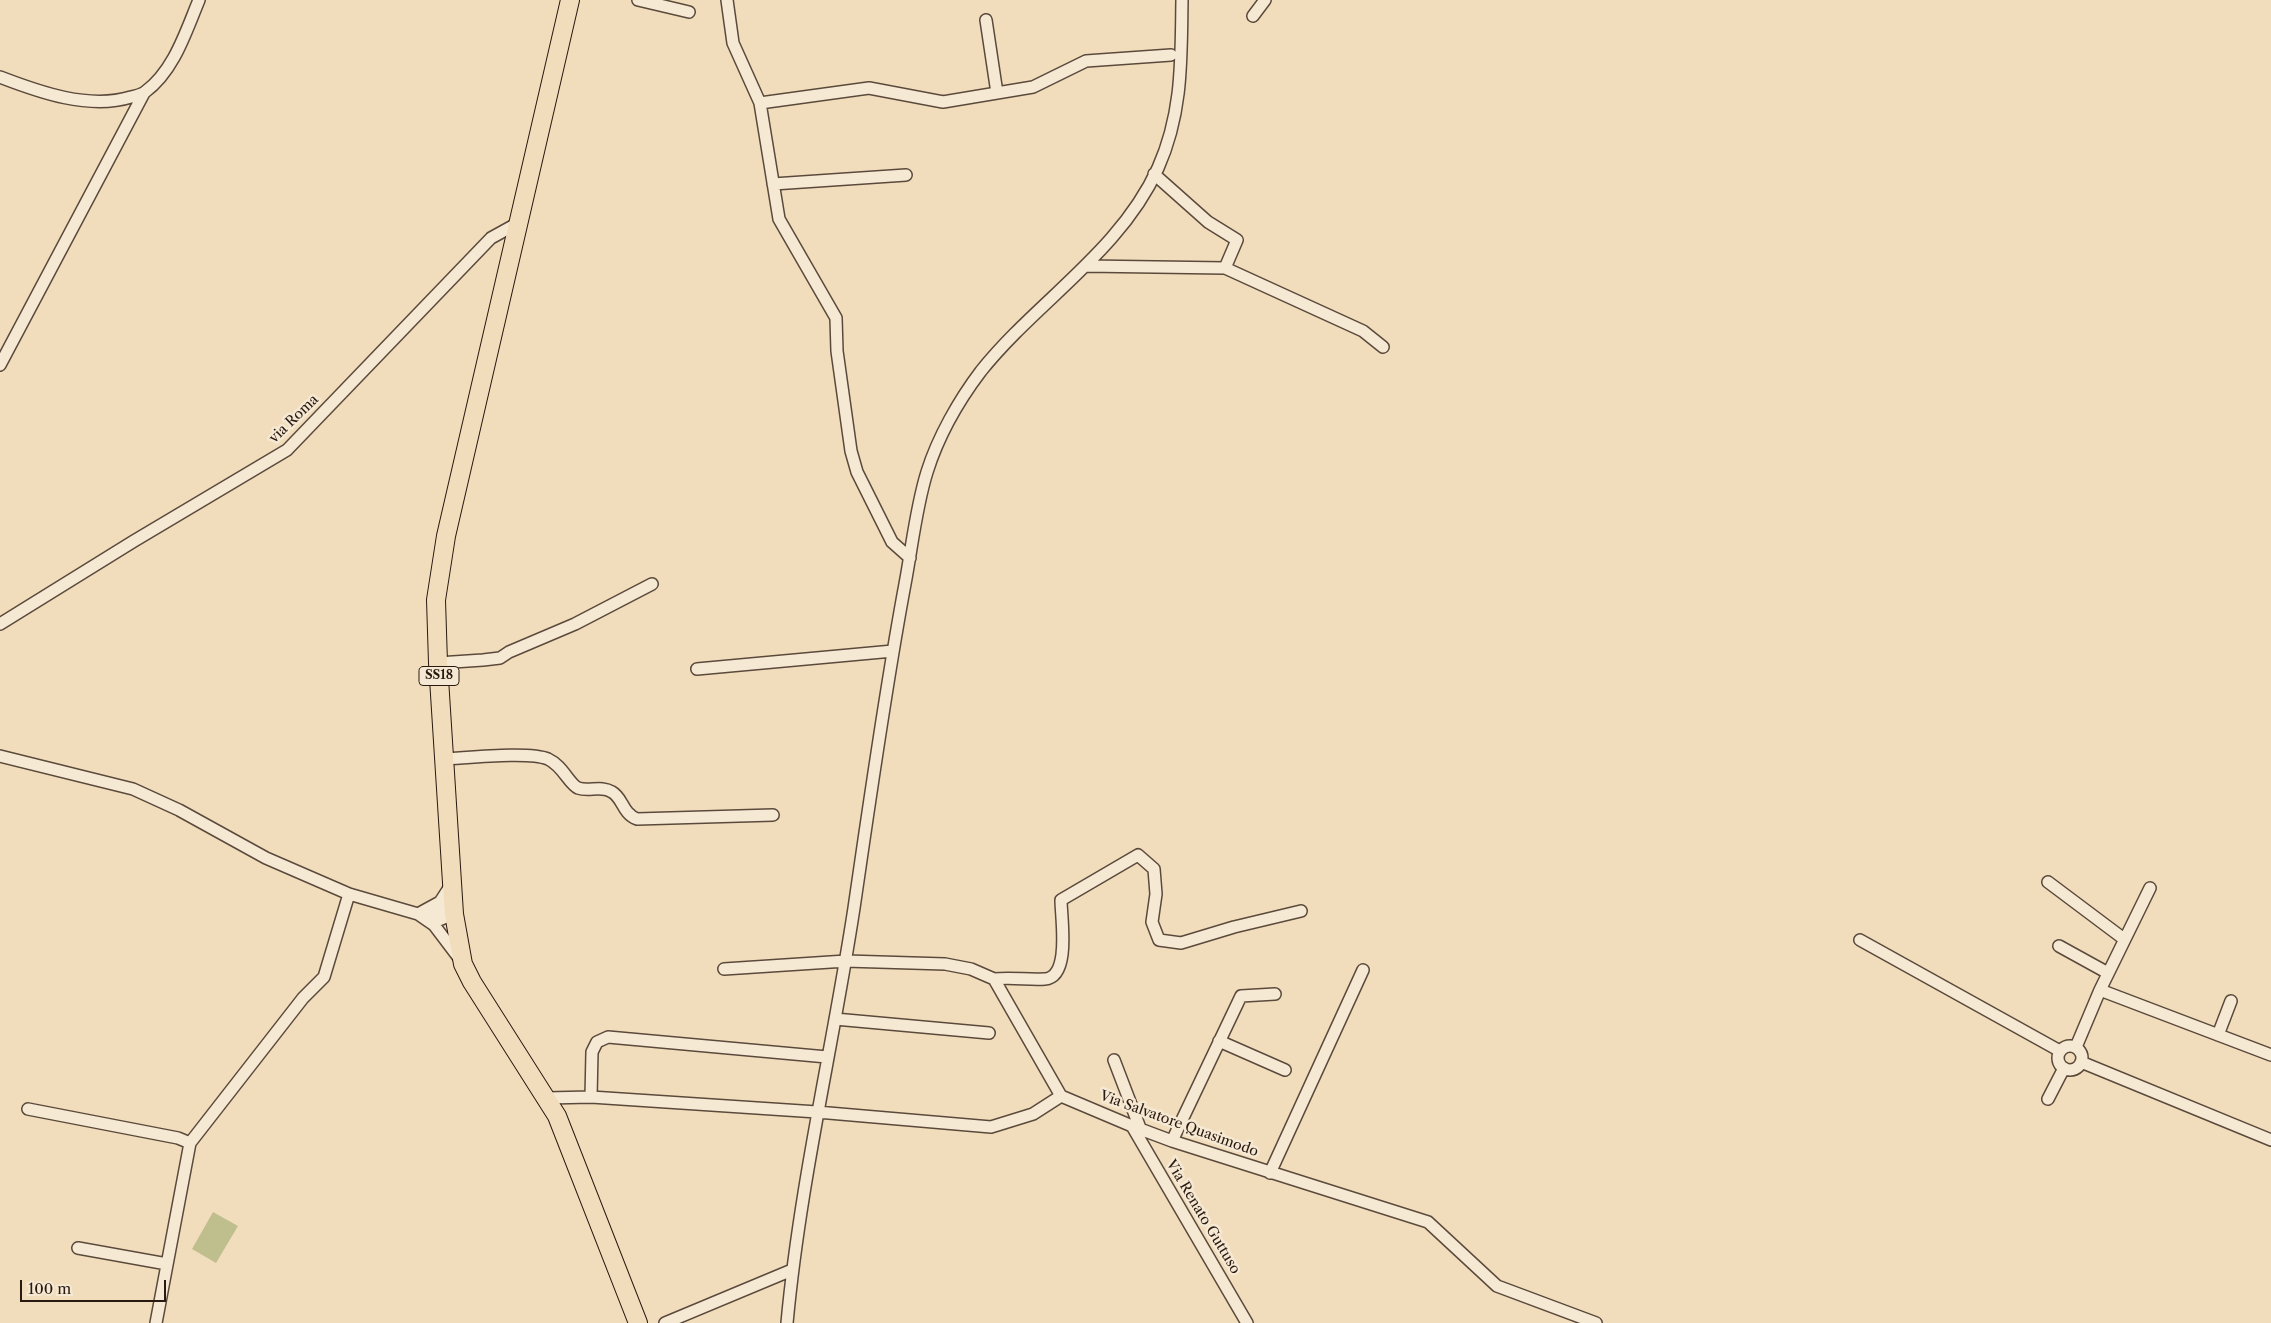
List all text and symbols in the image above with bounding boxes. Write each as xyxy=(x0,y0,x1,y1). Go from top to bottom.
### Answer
street label: via Roma xyxy=(266,391,322,447)
road number: SS18 xyxy=(419,666,459,686)
street label: Via Salvatore Quasimodo xyxy=(1098,1087,1260,1161)
street label: Via Renato Guttuso xyxy=(1162,1157,1244,1277)
scale bar xyxy=(22,1270,169,1302)
text: 100 m xyxy=(28,1279,71,1298)

